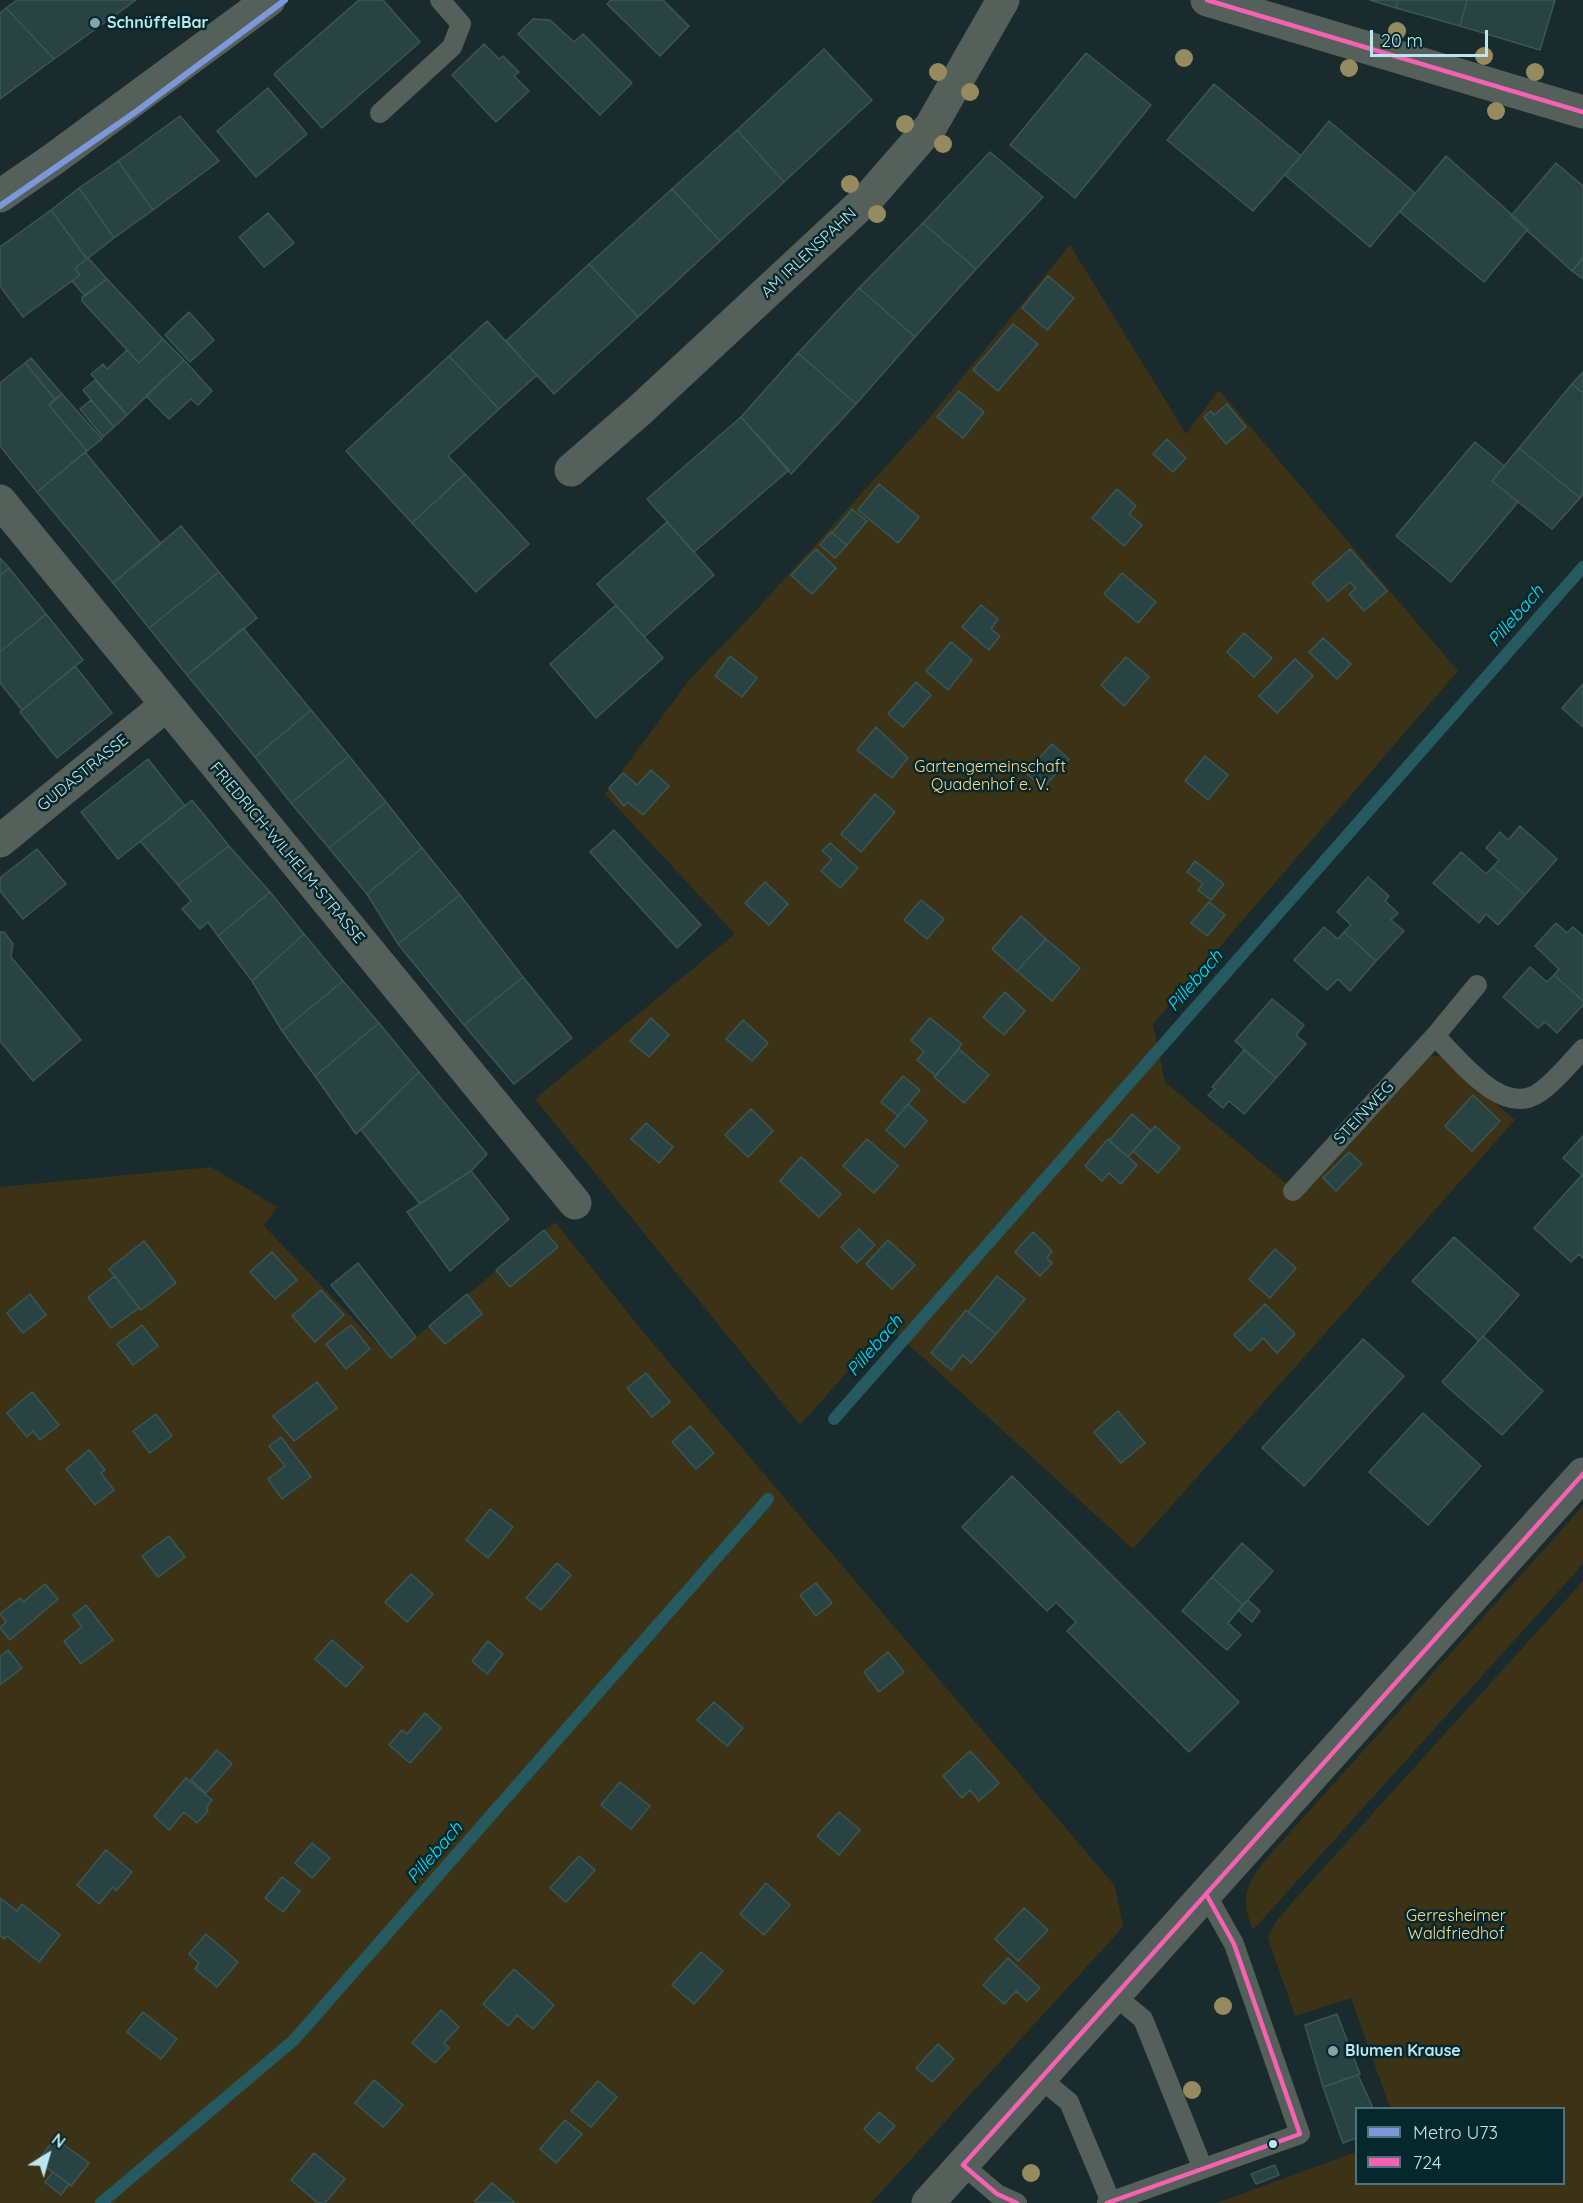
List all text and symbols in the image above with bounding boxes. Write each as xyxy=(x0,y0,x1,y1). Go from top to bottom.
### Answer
place label: SchnüffelBar xyxy=(107,13,208,33)
marker: SchnüffelBar xyxy=(88,16,102,30)
scale bar xyxy=(1373,18,1492,56)
text: 20 m xyxy=(1381,29,1423,52)
street label: AM IRLENSPAHN xyxy=(757,204,861,302)
water label: Pillebach xyxy=(1484,581,1548,651)
street label: GUDASTRASSE xyxy=(34,731,132,815)
park label: Gartengemeinschaft Quadenhof e. V. xyxy=(914,757,1066,795)
street label: FRIEDRICH-WILHELM-STRASSE xyxy=(206,758,368,948)
water label: Pillebach xyxy=(1163,946,1227,1016)
street label: STEINWEG xyxy=(1330,1078,1398,1148)
water label: Pillebach xyxy=(843,1311,907,1381)
water label: Pillebach xyxy=(403,1818,467,1888)
park label: Gerresheimer Waldfriedhof xyxy=(1406,1906,1506,1944)
place label: Blumen Krause xyxy=(1345,2041,1461,2061)
marker: Blumen Krause xyxy=(1326,2044,1340,2058)
legend xyxy=(1355,2107,1565,2185)
text: Metro U73 xyxy=(1413,2121,1498,2144)
north arrow xyxy=(18,2125,78,2185)
text: N xyxy=(48,2129,70,2152)
unlabelled marker xyxy=(1267,2138,1279,2150)
text: 724 xyxy=(1413,2151,1441,2174)

